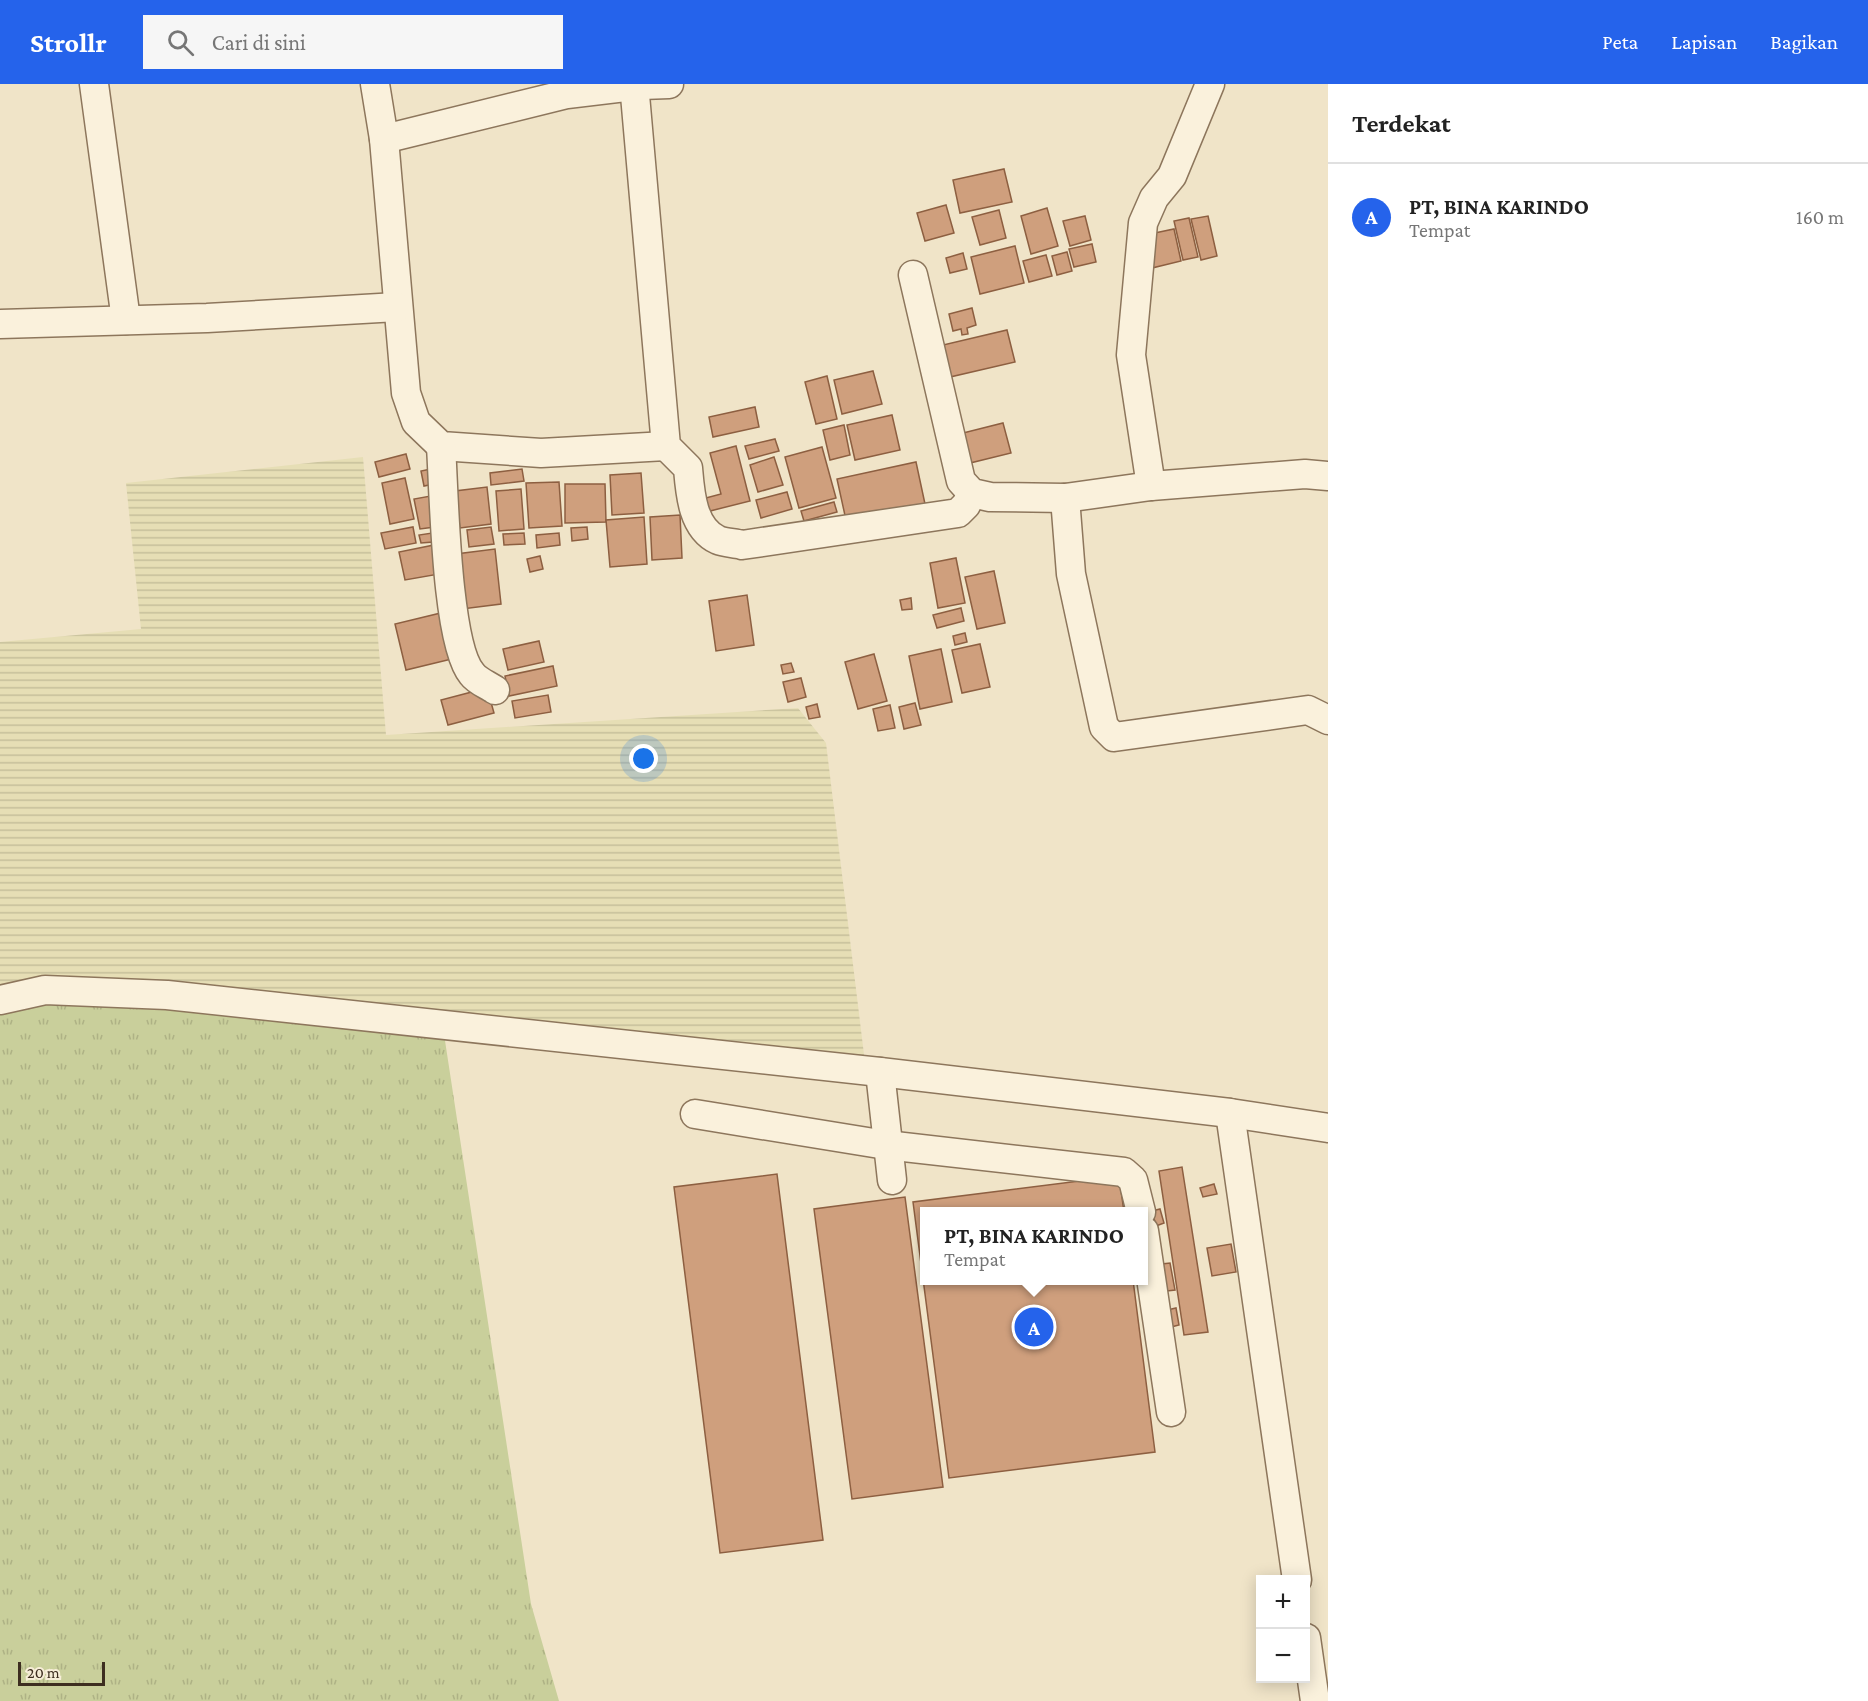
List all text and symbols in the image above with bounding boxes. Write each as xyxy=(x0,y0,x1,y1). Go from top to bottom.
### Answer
search box xyxy=(143,15,563,69)
icon: search xyxy=(164,26,197,59)
text: Strollr xyxy=(30,27,107,58)
text: Cari di sini xyxy=(212,30,306,55)
text: Peta xyxy=(1602,30,1638,54)
text: Lapisan xyxy=(1671,30,1737,54)
text: Bagikan xyxy=(1770,30,1838,54)
text: Terdekat xyxy=(1352,109,1451,138)
text: PT, BINA KARINDO xyxy=(1409,194,1589,219)
text: A xyxy=(1366,206,1377,228)
text: 160 m xyxy=(1796,206,1844,228)
text: Tempat xyxy=(1409,219,1470,241)
your location xyxy=(629,744,658,773)
popup xyxy=(920,1207,1148,1285)
text: PT, BINA KARINDO xyxy=(944,1223,1124,1248)
text: Tempat xyxy=(944,1248,1005,1270)
pin: A xyxy=(1014,1304,1054,1350)
map controls xyxy=(1256,1575,1310,1683)
button: + xyxy=(1256,1575,1310,1629)
button: − xyxy=(1256,1629,1310,1683)
scale bar xyxy=(18,1659,105,1686)
text: 20 m xyxy=(27,1664,60,1681)

